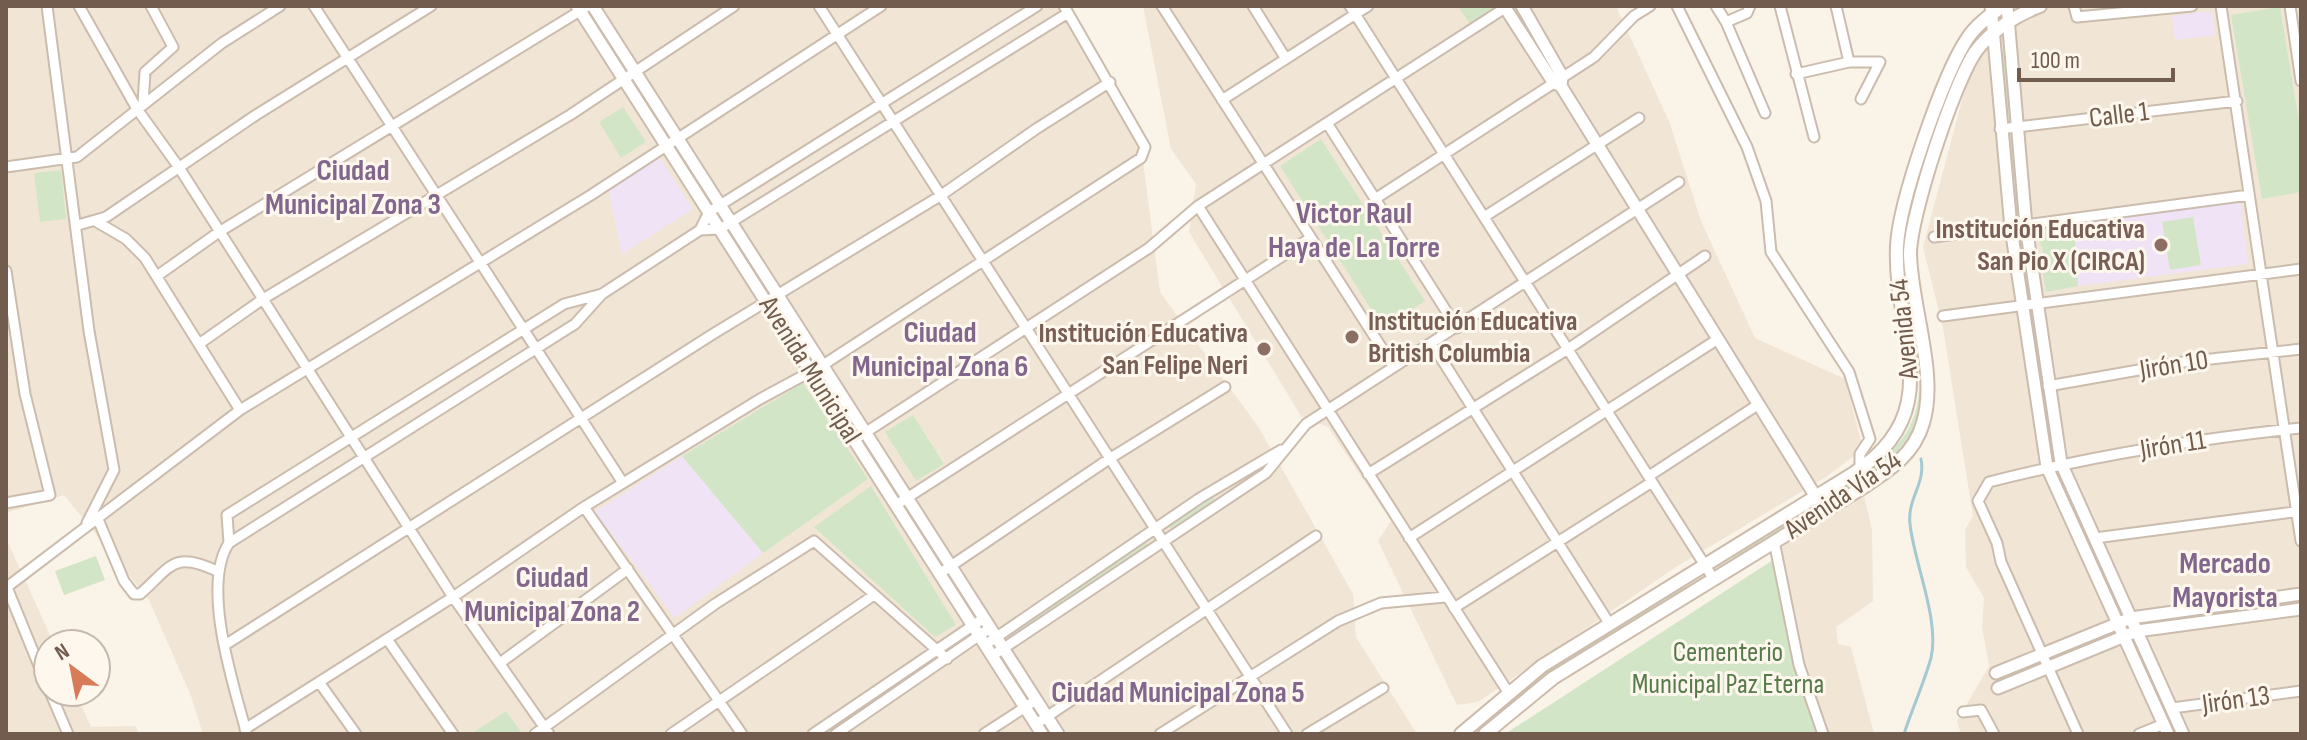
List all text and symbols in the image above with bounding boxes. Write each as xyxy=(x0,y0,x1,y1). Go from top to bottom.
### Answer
scale bar xyxy=(2019,32,2173,82)
text: 100 m xyxy=(2031,46,2080,75)
street label: Calle 1 xyxy=(2087,95,2151,135)
district label: Ciudad Municipal Zona 3 xyxy=(265,153,441,223)
district label: Victor Raul Haya de La Torre xyxy=(1268,196,1440,266)
place label: Institución Educativa San Pio X (CIRCA) xyxy=(1935,213,2145,278)
marker: Institución Educativa San Pio X (CIRCA) xyxy=(2152,236,2170,254)
street label: Avenida 54 xyxy=(1882,277,1926,382)
street label: Avenida Municipal xyxy=(751,290,868,450)
place label: Institución Educativa British Columbia xyxy=(1368,305,1578,370)
district label: Ciudad Municipal Zona 6 xyxy=(852,315,1028,385)
place label: Institución Educativa San Felipe Neri xyxy=(1038,317,1248,382)
marker: Institución Educativa British Columbia xyxy=(1343,328,1361,346)
marker: Institución Educativa San Felipe Neri xyxy=(1255,340,1273,358)
street label: Jirón 10 xyxy=(2136,343,2211,387)
street label: Jirón 11 xyxy=(2137,423,2208,467)
street label: Avenida Vía 54 xyxy=(1778,444,1908,547)
district label: Mercado Mayorista xyxy=(2172,546,2278,616)
district label: Ciudad Municipal Zona 2 xyxy=(464,560,640,630)
north arrow xyxy=(32,628,112,708)
park label: Cementerio Municipal Paz Eterna xyxy=(1632,636,1824,701)
text: N xyxy=(50,638,74,667)
district label: Ciudad Municipal Zona 5 xyxy=(1051,675,1305,711)
street label: Jirón 13 xyxy=(2199,679,2272,721)

